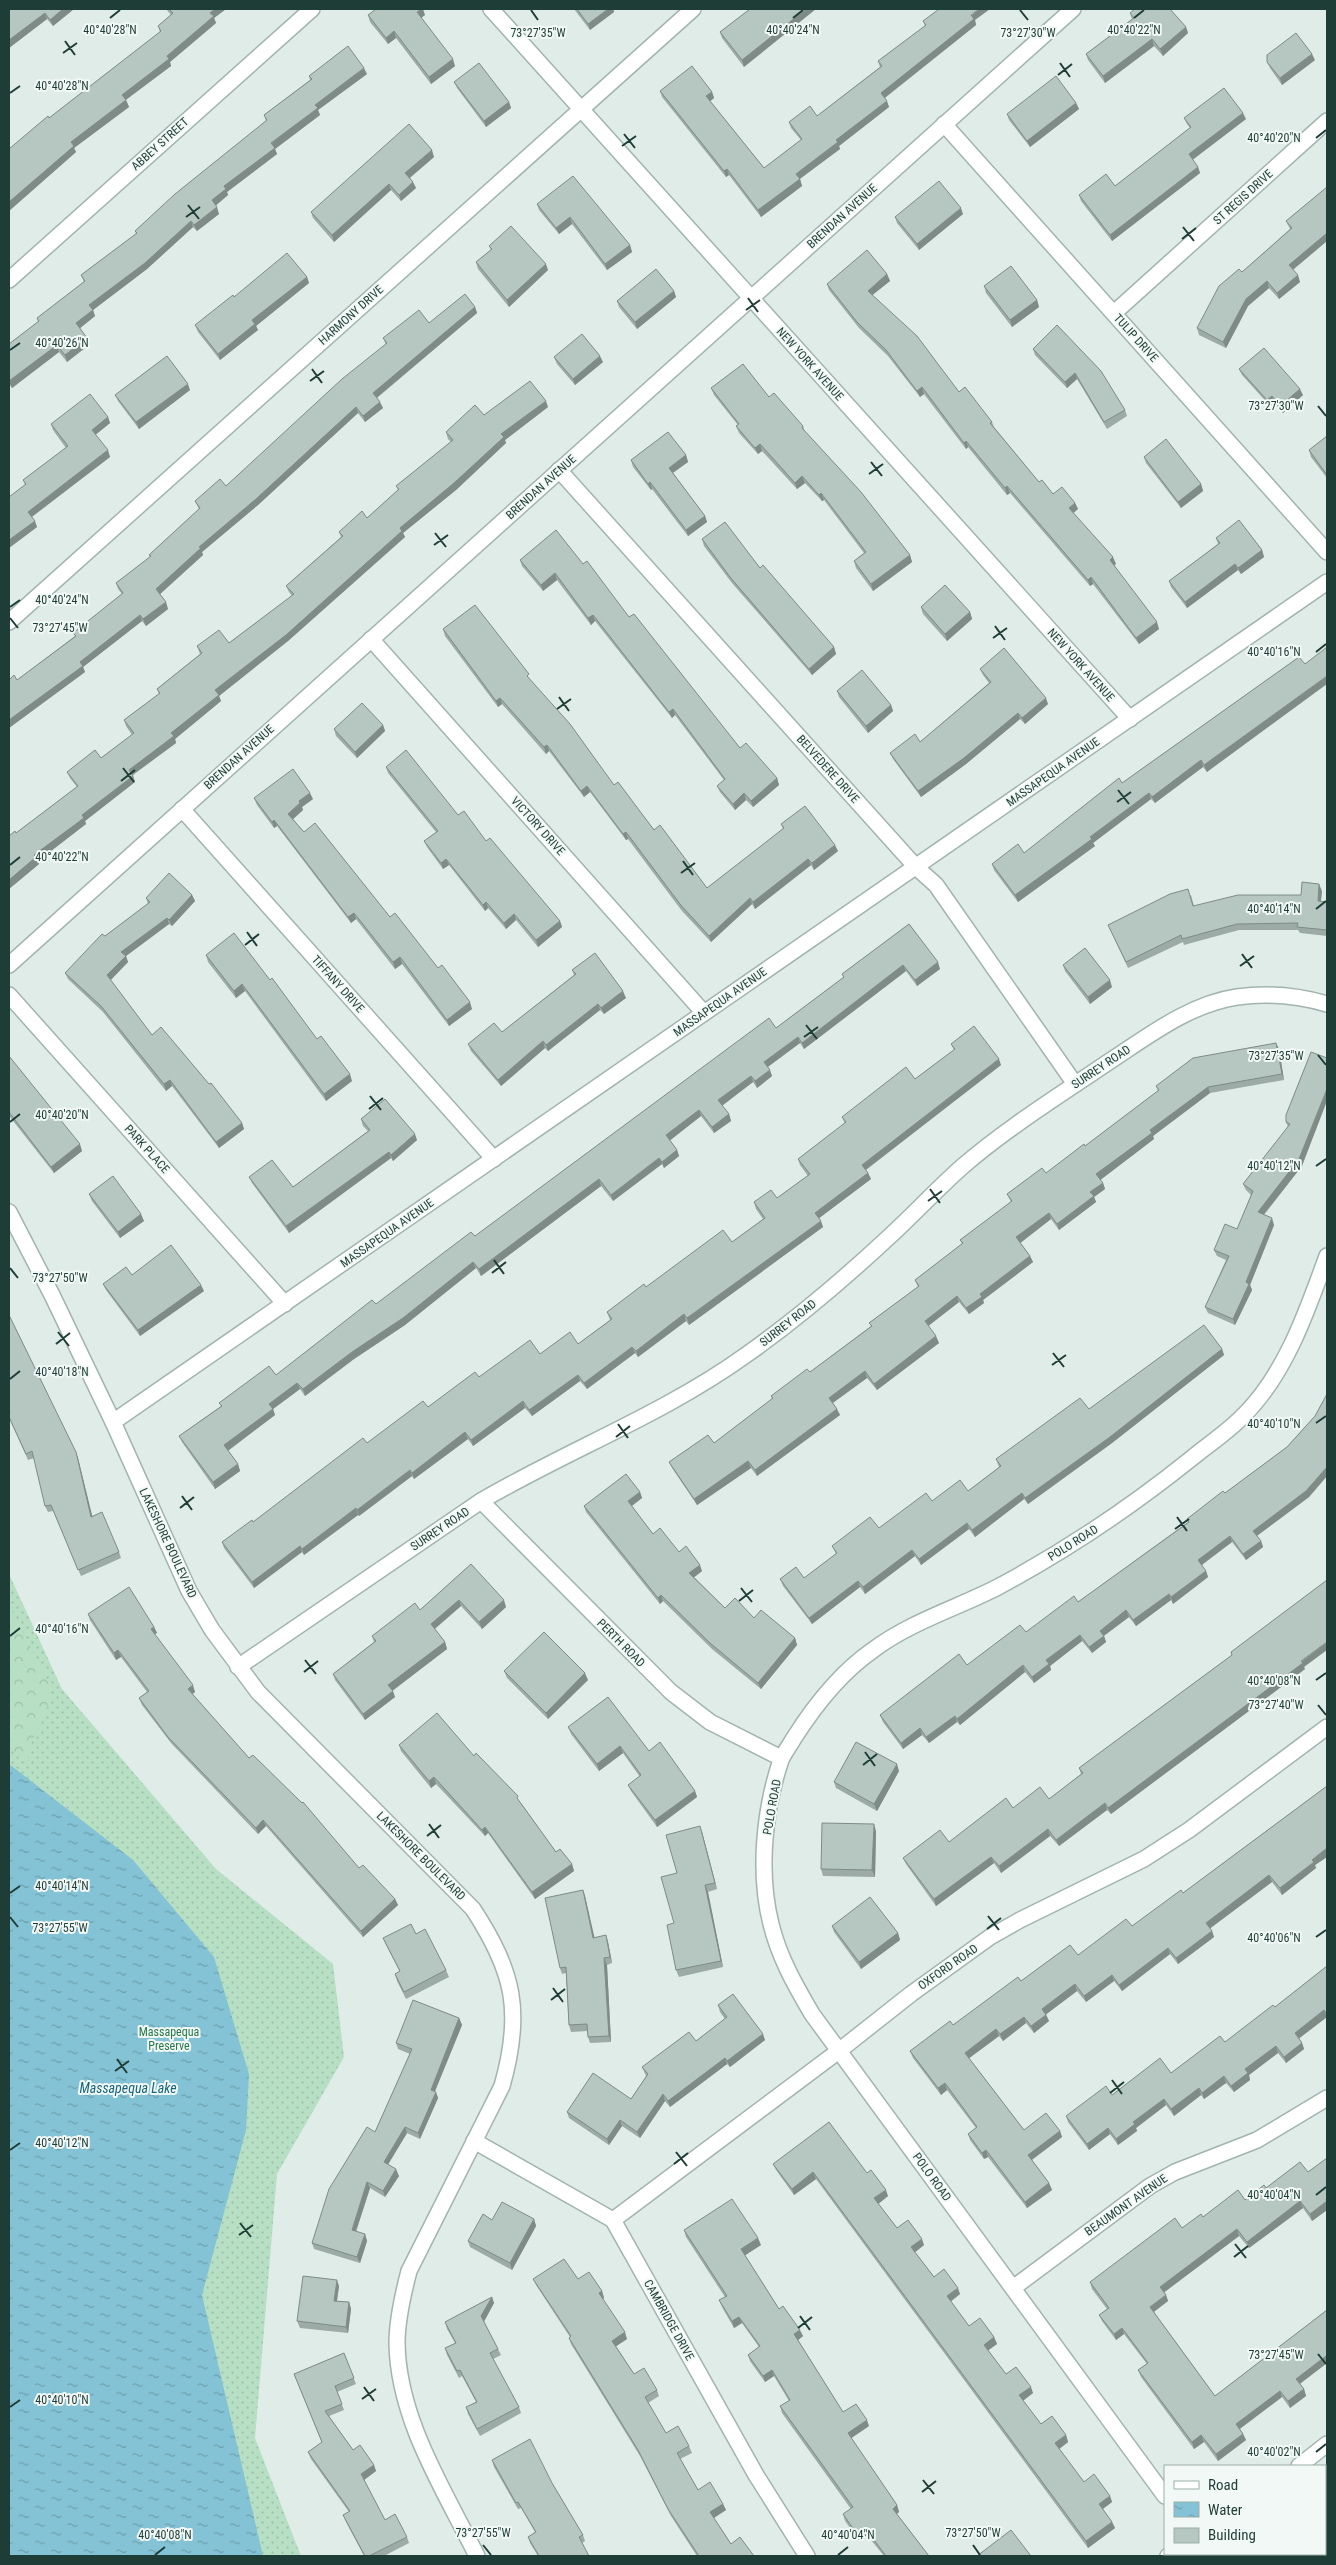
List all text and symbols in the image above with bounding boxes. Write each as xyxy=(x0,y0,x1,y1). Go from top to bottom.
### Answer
text: 40°40'28"N xyxy=(83,23,137,37)
text: 40°40'24"N xyxy=(766,23,820,37)
text: 40°40'22"N xyxy=(1107,23,1161,37)
text: 73°27'35"W xyxy=(510,26,566,40)
text: 73°27'30"W xyxy=(1000,26,1056,40)
text: 40°40'28"N xyxy=(35,79,89,93)
street label: ABBEY STREET xyxy=(128,115,192,173)
text: 40°40'20"N xyxy=(1247,131,1301,145)
street label: ST REGIS DRIVE xyxy=(1210,167,1276,227)
street label: BRENDAN AVENUE xyxy=(804,181,880,251)
street label: HARMONY DRIVE xyxy=(316,282,386,348)
street label: TULIP DRIVE xyxy=(1111,311,1161,365)
street label: NEW YORK AVENUE xyxy=(774,325,847,403)
text: 40°40'26"N xyxy=(35,336,89,350)
text: 73°27'30"W xyxy=(1248,399,1304,413)
street label: BRENDAN AVENUE xyxy=(503,452,579,522)
text: 40°40'24"N xyxy=(35,593,89,607)
text: 73°27'45"W xyxy=(32,621,88,635)
street label: NEW YORK AVENUE xyxy=(1045,626,1118,704)
text: 40°40'16"N xyxy=(1247,645,1301,659)
street label: BRENDAN AVENUE xyxy=(201,722,277,792)
street label: BELVEDERE DRIVE xyxy=(794,732,862,806)
street label: MASSAPEQUA AVENUE xyxy=(1004,734,1102,810)
street label: VICTORY DRIVE xyxy=(508,794,568,858)
text: 40°40'22"N xyxy=(35,850,89,864)
text: 40°40'14"N xyxy=(1247,902,1301,916)
street label: TIFFANY DRIVE xyxy=(309,953,367,1015)
street label: MASSAPEQUA AVENUE xyxy=(671,964,769,1040)
street label: SURREY ROAD xyxy=(1069,1042,1133,1092)
text: 73°27'35"W xyxy=(1248,1049,1304,1063)
text: 40°40'20"N xyxy=(35,1108,89,1122)
street label: PARK PLACE xyxy=(122,1122,172,1176)
text: 40°40'12"N xyxy=(1247,1159,1301,1173)
street label: MASSAPEQUA AVENUE xyxy=(338,1195,436,1271)
text: 73°27'50"W xyxy=(32,1271,88,1285)
street label: SURREY ROAD xyxy=(757,1296,819,1349)
text: 40°40'18"N xyxy=(35,1365,89,1379)
text: 40°40'10"N xyxy=(1247,1417,1301,1431)
street label: LAKESHORE BOULEVARD xyxy=(136,1486,200,1600)
street label: SURREY ROAD xyxy=(408,1504,472,1554)
street label: POLO ROAD xyxy=(1045,1522,1101,1564)
street label: PERTH ROAD xyxy=(594,1616,648,1670)
text: 40°40'16"N xyxy=(35,1622,89,1636)
text: 40°40'08"N xyxy=(1247,1674,1301,1688)
text: 73°27'40"W xyxy=(1248,1698,1304,1712)
street label: POLO ROAD xyxy=(760,1778,784,1836)
street label: LAKESHORE BOULEVARD xyxy=(374,1809,468,1903)
text: 40°40'14"N xyxy=(35,1879,89,1893)
text: 73°27'55"W xyxy=(32,1921,88,1935)
text: 40°40'06"N xyxy=(1247,1931,1301,1945)
street label: OXFORD ROAD xyxy=(915,1941,981,1993)
park label: Massapequa Preserve xyxy=(139,2025,200,2053)
water label: Massapequa Lake xyxy=(79,2080,177,2096)
text: 40°40'12"N xyxy=(35,2136,89,2150)
street label: POLO ROAD xyxy=(910,2150,954,2204)
street label: BEAUMONT AVENUE xyxy=(1082,2171,1170,2239)
text: 40°40'04"N xyxy=(1247,2188,1301,2202)
street label: CAMBRIDGE DRIVE xyxy=(641,2277,697,2363)
text: 73°27'45"W xyxy=(1248,2348,1304,2362)
text: 40°40'10"N xyxy=(35,2393,89,2407)
text: 40°40'02"N xyxy=(1247,2445,1301,2459)
legend xyxy=(1164,2465,1326,2555)
text: Road xyxy=(1208,2476,1238,2494)
text: Water xyxy=(1208,2501,1243,2519)
text: 73°27'55"W xyxy=(455,2526,511,2540)
text: 73°27'50"W xyxy=(945,2526,1001,2540)
text: Building xyxy=(1208,2526,1256,2544)
text: 40°40'08"N xyxy=(138,2528,192,2542)
text: 40°40'04"N xyxy=(821,2528,875,2542)

